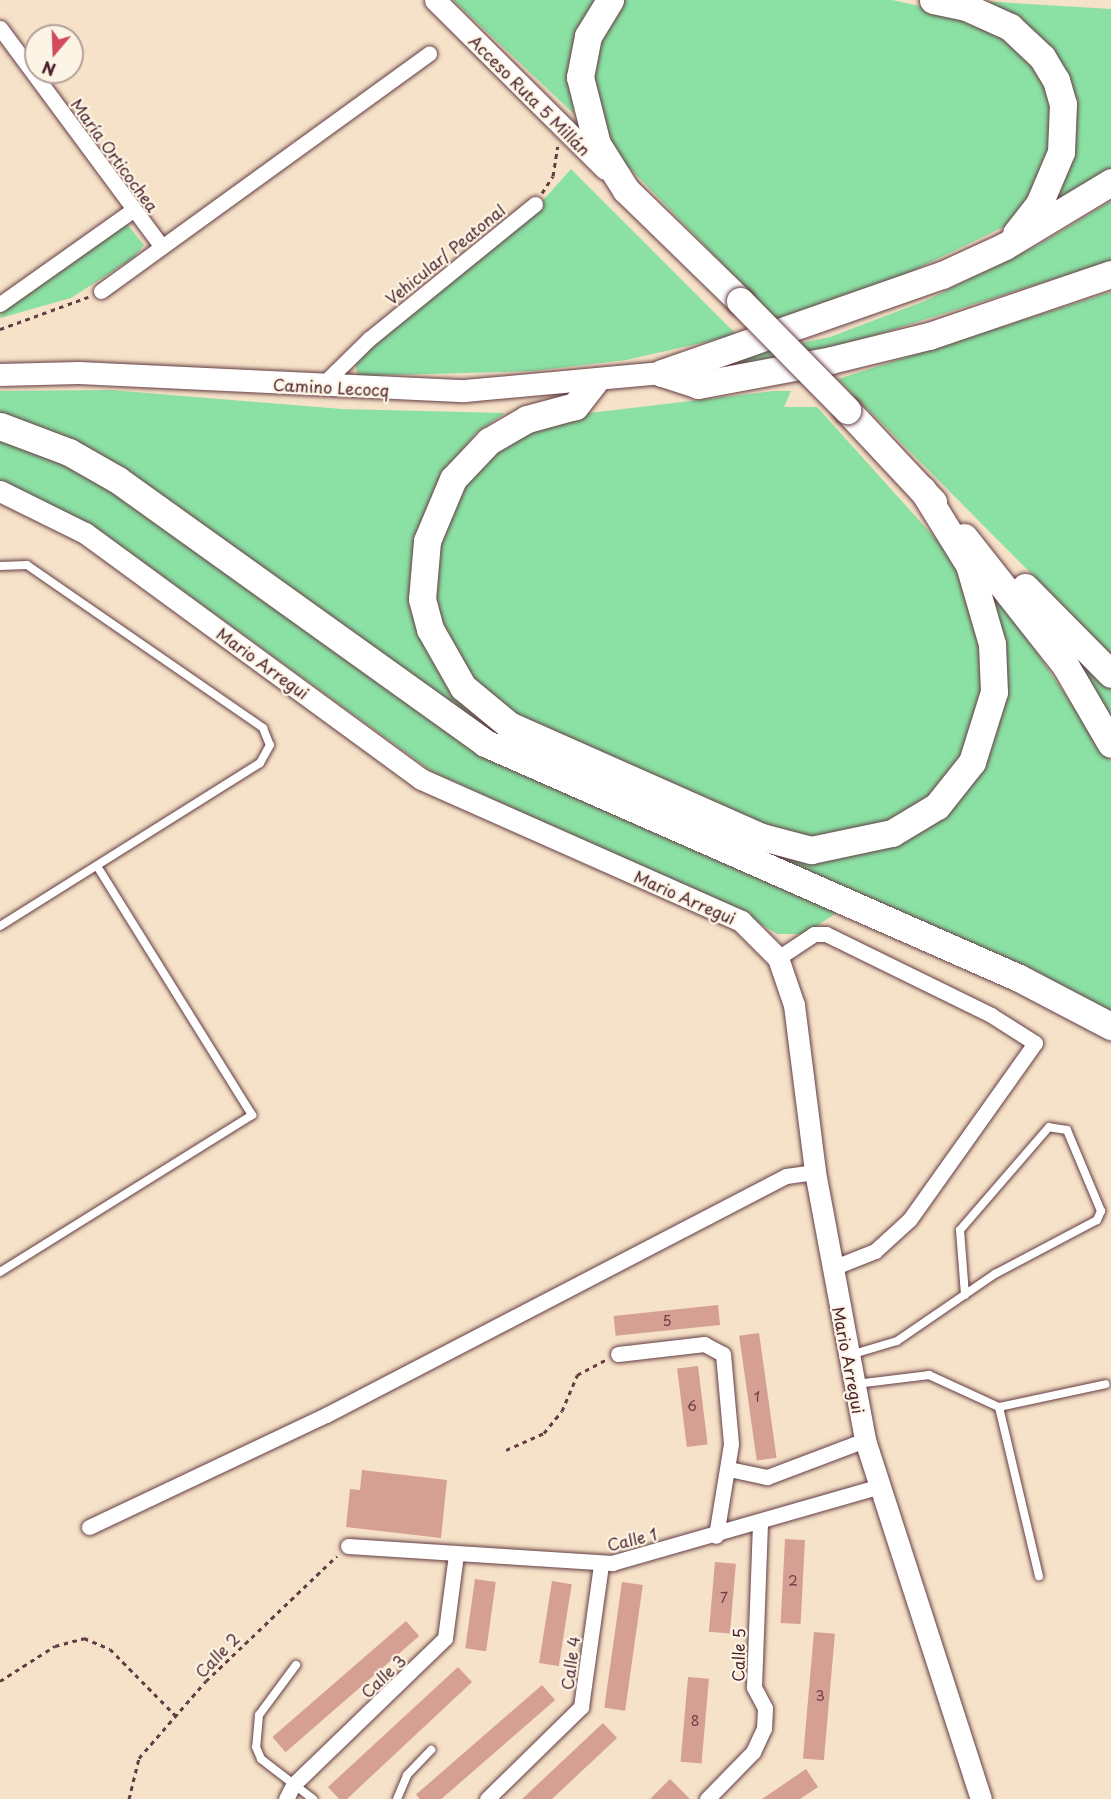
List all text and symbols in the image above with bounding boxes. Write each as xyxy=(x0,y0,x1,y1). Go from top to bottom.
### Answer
north arrow xyxy=(24,24,84,84)
street label: Acceso Ruta 5 Millán xyxy=(465,30,595,160)
text: N xyxy=(39,56,59,83)
street label: María Orticochea xyxy=(67,94,163,216)
street label: Vehicular/ Peatonal xyxy=(381,200,509,308)
street label: Camino Lecocq xyxy=(273,374,389,400)
street label: Mario Arregui xyxy=(213,623,313,703)
street label: Mario Arregui xyxy=(631,866,739,928)
street label: Mario Arregui xyxy=(829,1305,869,1415)
house number: 5 xyxy=(662,1313,672,1329)
house number: 1 xyxy=(754,1389,760,1405)
house number: 6 xyxy=(687,1398,697,1414)
street label: Calle 1 xyxy=(605,1524,659,1554)
house number: 2 xyxy=(788,1573,798,1589)
house number: 7 xyxy=(720,1590,728,1606)
street label: Calle 5 xyxy=(728,1628,748,1682)
street label: Calle 2 xyxy=(191,1629,243,1681)
street label: Calle 4 xyxy=(557,1635,583,1691)
street label: Calle 3 xyxy=(356,1650,410,1702)
house number: 3 xyxy=(815,1688,825,1704)
house number: 8 xyxy=(691,1713,699,1729)

